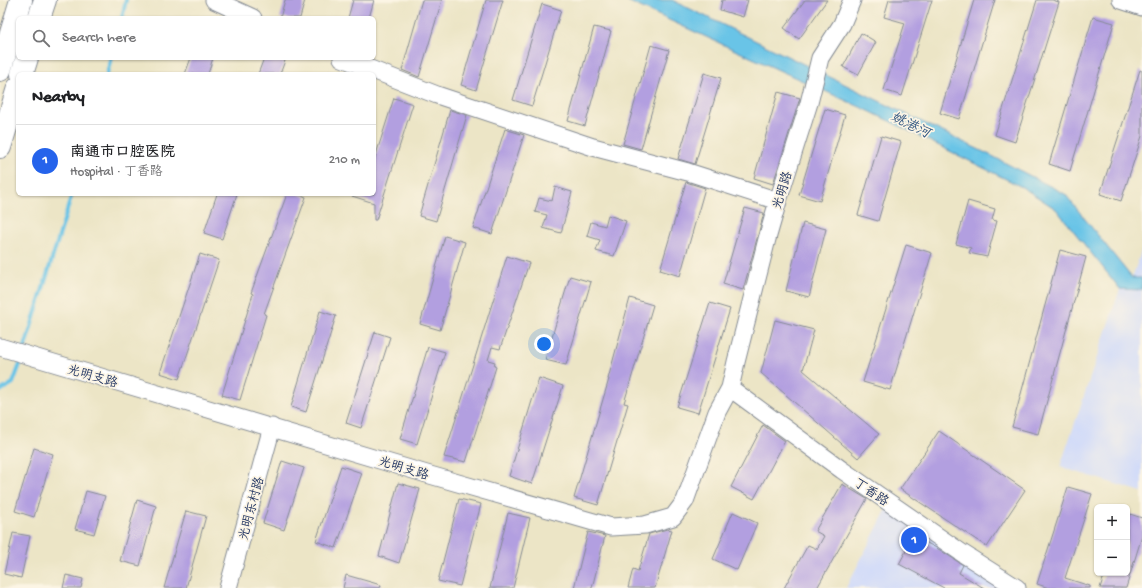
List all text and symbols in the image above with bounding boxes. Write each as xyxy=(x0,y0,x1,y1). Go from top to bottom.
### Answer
search box xyxy=(16,16,376,60)
icon: search xyxy=(30,27,52,49)
text: Search here xyxy=(62,29,136,47)
text: Nearby xyxy=(32,88,85,108)
water label: 姚港河 xyxy=(887,109,935,144)
text: 南通市口腔医院 xyxy=(70,144,175,162)
text: 1 xyxy=(42,153,48,168)
text: 210 m xyxy=(329,153,360,168)
text: Hospital · 丁香路 xyxy=(70,165,163,180)
street label: 光明路 xyxy=(770,170,796,212)
your location xyxy=(534,334,554,354)
street label: 光明支路 xyxy=(65,362,120,392)
street label: 光明支路 xyxy=(376,454,431,484)
street label: 光明东村路 xyxy=(235,475,268,542)
street label: 丁香路 xyxy=(850,475,892,510)
map controls xyxy=(1094,504,1130,576)
button: + xyxy=(1094,504,1130,540)
pin: 1 xyxy=(901,525,927,555)
button: − xyxy=(1094,540,1130,576)

